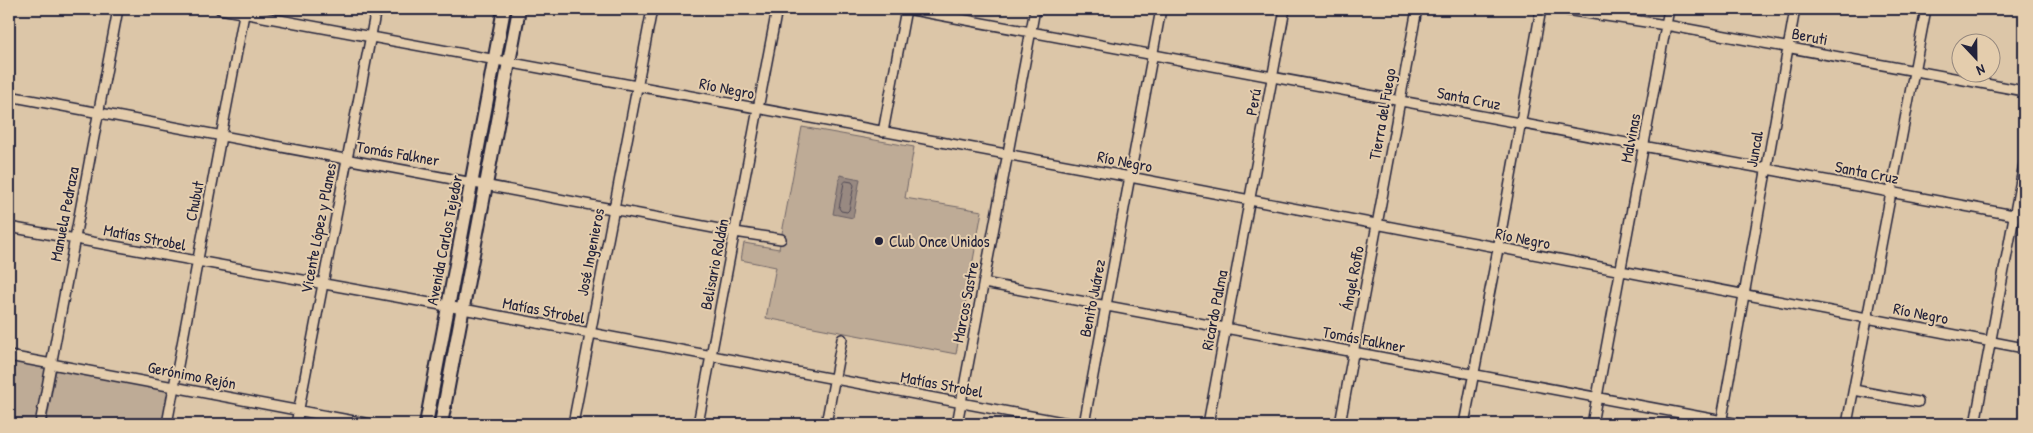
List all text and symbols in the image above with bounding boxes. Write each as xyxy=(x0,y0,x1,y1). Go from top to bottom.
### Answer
street label: Beruti xyxy=(1790,22,1830,50)
north arrow xyxy=(1950,32,2000,82)
text: N xyxy=(1974,60,1988,81)
street label: Tierra del Fuego xyxy=(1363,66,1401,162)
street label: Río Negro xyxy=(698,72,757,104)
street label: Santa Cruz xyxy=(1435,81,1503,115)
street label: Perú xyxy=(1240,86,1266,117)
street label: Malvinas xyxy=(1614,112,1646,164)
street label: Juncal xyxy=(1740,128,1768,169)
street label: Tomás Falkner xyxy=(355,135,441,171)
street label: Río Negro xyxy=(1096,145,1155,177)
street label: Santa Cruz xyxy=(1833,155,1901,189)
street label: Vicente López y Planes xyxy=(295,161,341,295)
street label: Manuela Pedraza xyxy=(44,165,84,263)
street label: Avenida Carlos Tejedor xyxy=(421,173,467,307)
street label: Chubut xyxy=(179,179,209,223)
street label: José Ingenieros xyxy=(571,206,609,298)
street label: Belisario Roldán xyxy=(694,217,734,311)
street label: Matías Strobel xyxy=(102,218,189,256)
street label: Río Negro xyxy=(1494,222,1553,254)
place label: Club Once Unidos xyxy=(889,230,990,252)
marker: Club Once Unidos xyxy=(873,235,885,247)
street label: Ángel Roffo xyxy=(1335,243,1369,312)
street label: Benito Juárez xyxy=(1074,257,1110,339)
street label: Marcos Sastre xyxy=(946,259,984,344)
street label: Ricardo Palma xyxy=(1195,268,1233,352)
street label: Matías Strobel xyxy=(501,291,588,329)
street label: Río Negro xyxy=(1892,297,1951,329)
street label: Tomás Falkner xyxy=(1321,320,1407,358)
street label: Gerónimo Rejón xyxy=(146,356,238,394)
street label: Matías Strobel xyxy=(899,365,986,403)

